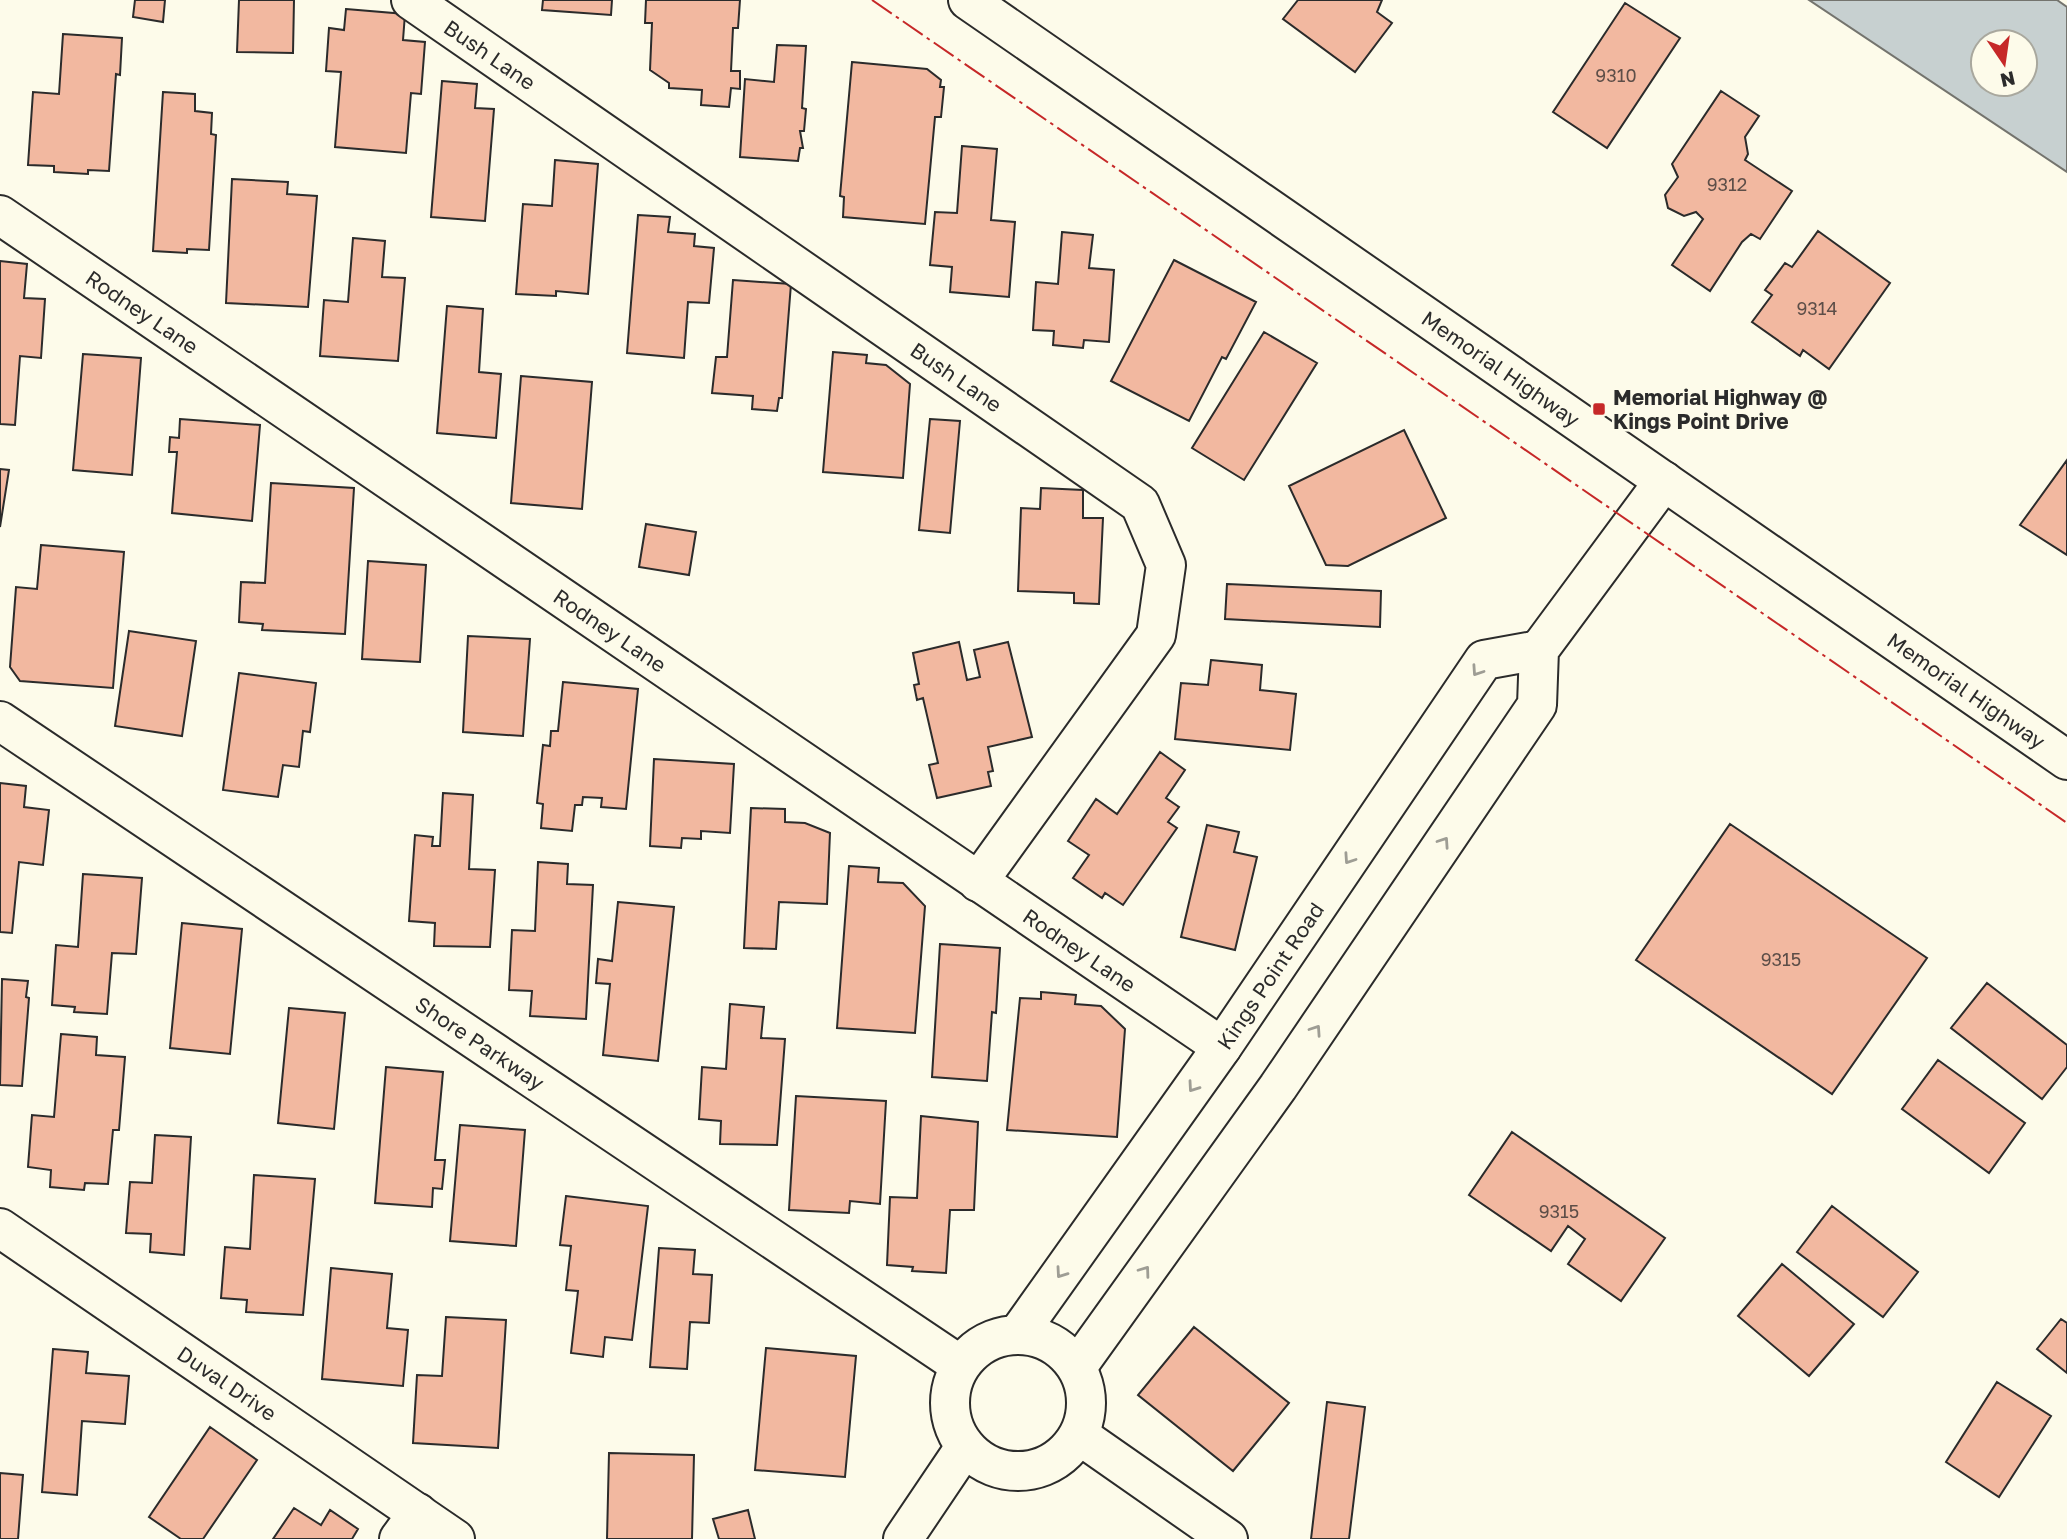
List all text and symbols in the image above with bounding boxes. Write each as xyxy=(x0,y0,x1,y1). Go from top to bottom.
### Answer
street label: Bush Lane xyxy=(439,14,541,95)
north arrow xyxy=(1969,28,2039,98)
house number: 9310 xyxy=(1595,64,1637,86)
text: N xyxy=(1998,67,2018,93)
house number: 9312 xyxy=(1707,173,1747,195)
street label: Rodney Lane xyxy=(81,264,203,359)
house number: 9314 xyxy=(1796,297,1838,319)
street label: Memorial Highway xyxy=(1417,305,1585,432)
street label: Bush Lane xyxy=(906,336,1007,418)
place label: Memorial Highway @ Kings Point Drive xyxy=(1613,384,1828,434)
marker: Memorial Highway @ Kings Point Drive xyxy=(1591,401,1607,417)
street label: Rodney Lane xyxy=(549,583,671,678)
street label: Memorial Highway xyxy=(1883,627,2051,754)
one-way arrow xyxy=(1473,663,1485,676)
one-way arrow xyxy=(1436,837,1448,850)
one-way arrow xyxy=(1345,851,1358,864)
street label: Kings Point Road xyxy=(1211,897,1329,1054)
street label: Rodney Lane xyxy=(1018,903,1141,997)
house number: 9315 xyxy=(1761,948,1801,970)
street label: Shore Parkway xyxy=(411,990,550,1096)
one-way arrow xyxy=(1308,1025,1320,1038)
one-way arrow xyxy=(1189,1079,1201,1092)
house number: 9315 xyxy=(1539,1200,1579,1222)
one-way arrow xyxy=(1057,1265,1069,1278)
one-way arrow xyxy=(1137,1266,1150,1279)
street label: Duval Drive xyxy=(172,1340,282,1426)

